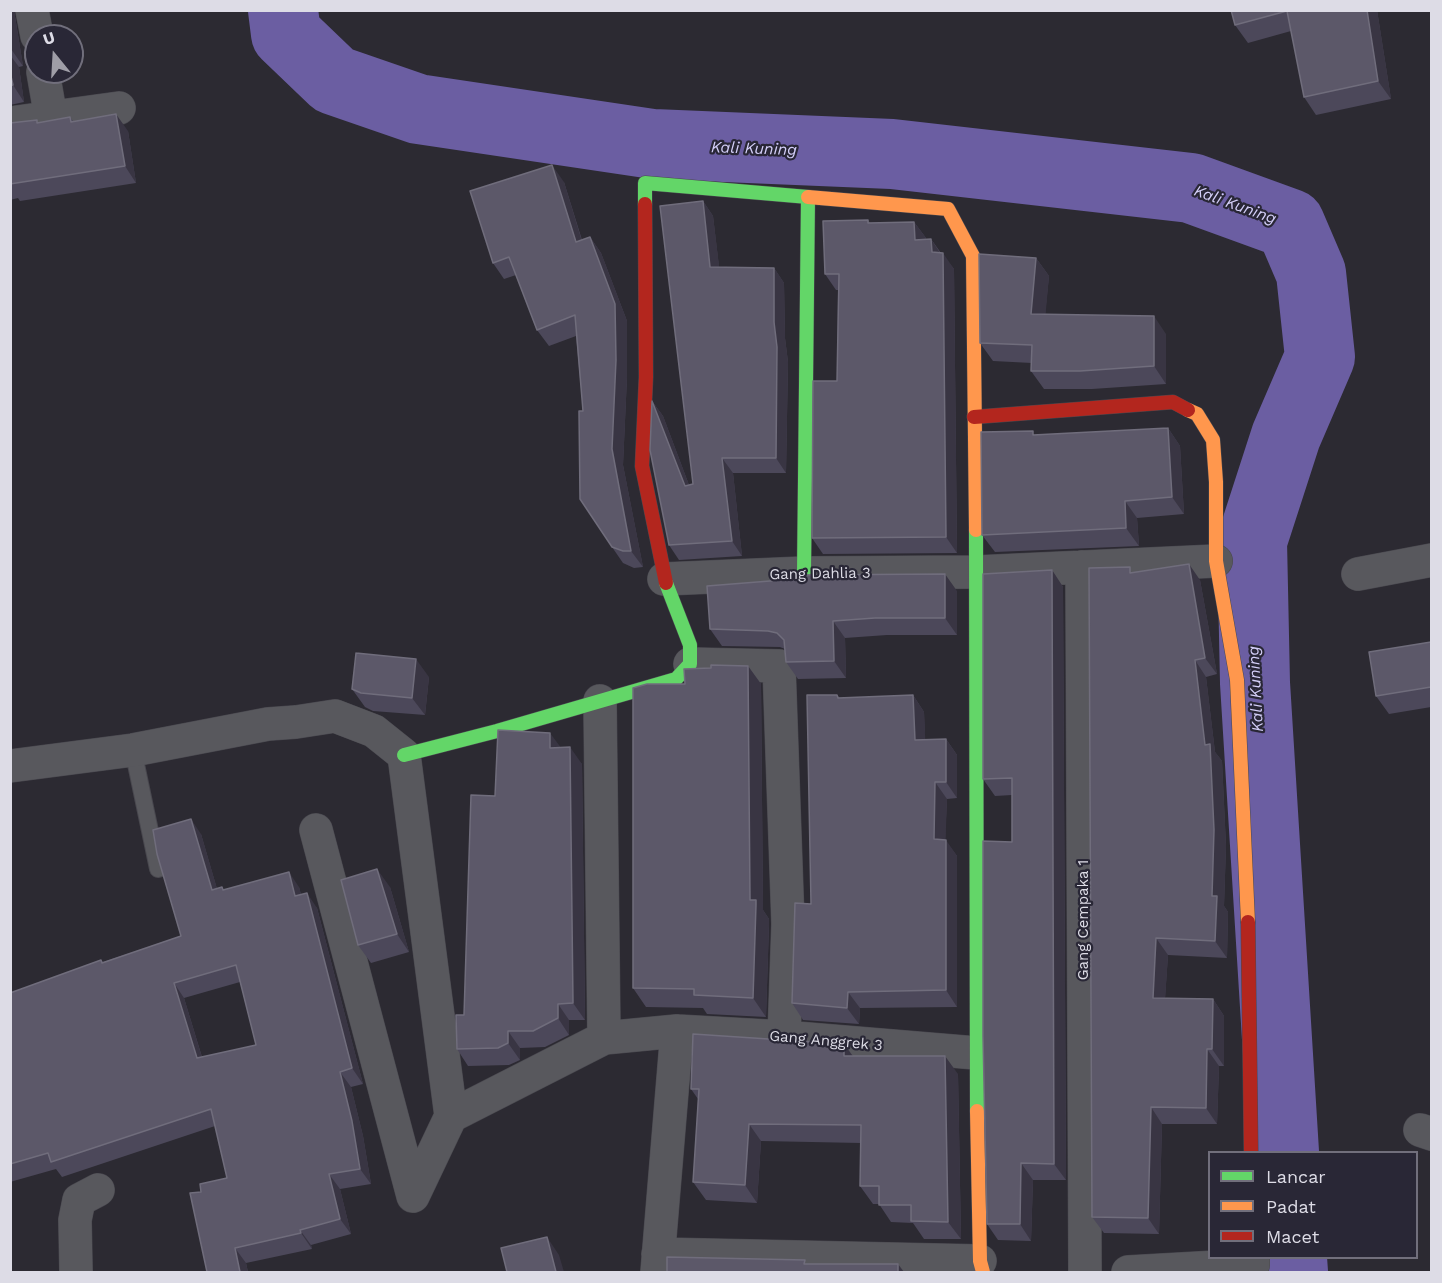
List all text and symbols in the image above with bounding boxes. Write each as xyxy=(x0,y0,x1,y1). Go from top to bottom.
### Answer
north arrow xyxy=(24,24,84,84)
text: U xyxy=(41,28,57,49)
water label: Kali Kuning xyxy=(711,138,797,160)
water label: Kali Kuning xyxy=(1191,181,1279,229)
street label: Gang Dahlia 3 xyxy=(769,564,871,584)
water label: Kali Kuning xyxy=(1244,645,1268,733)
street label: Gang Cempaka 1 xyxy=(1075,860,1093,980)
street label: Gang Anggrek 3 xyxy=(769,1027,883,1055)
legend xyxy=(1208,1151,1418,1259)
text: Lancar xyxy=(1266,1166,1326,1187)
text: Padat xyxy=(1266,1196,1316,1217)
text: Macet xyxy=(1266,1226,1319,1247)

